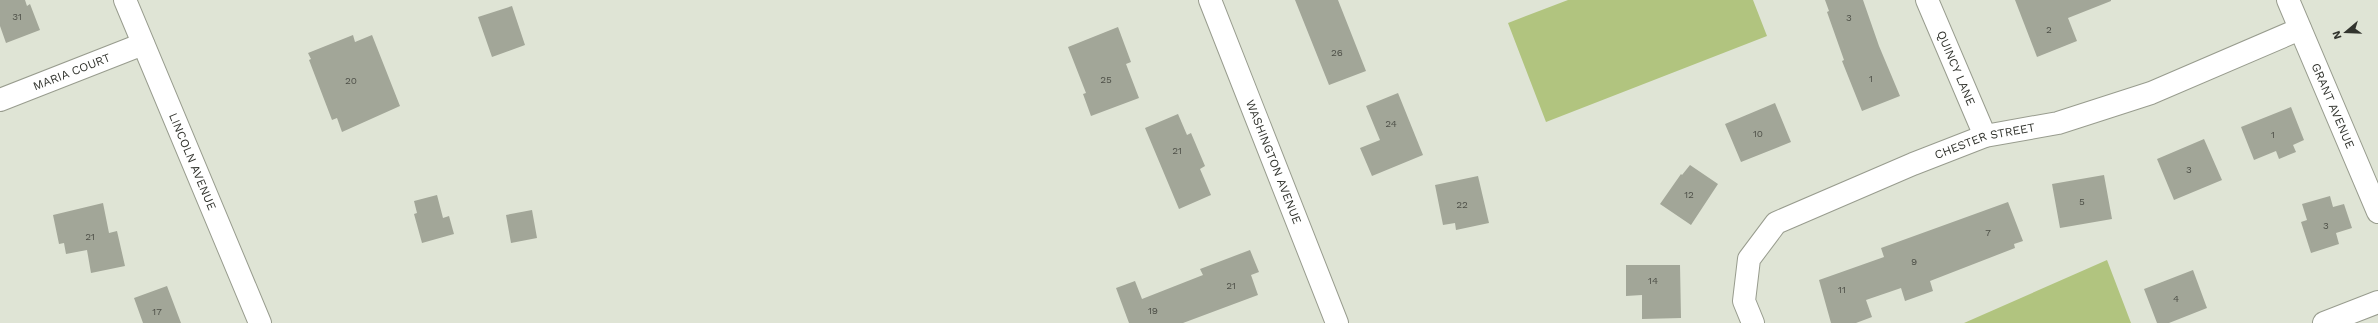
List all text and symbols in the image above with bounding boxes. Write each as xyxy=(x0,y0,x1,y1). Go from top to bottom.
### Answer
house number: 31 xyxy=(12,11,22,22)
house number: 3 xyxy=(1846,12,1852,23)
north arrow xyxy=(2326,12,2366,52)
house number: 2 xyxy=(2046,24,2052,35)
street label: QUINCY LANE xyxy=(1934,28,1978,108)
text: N xyxy=(2330,29,2344,41)
house number: 26 xyxy=(1331,47,1343,58)
street label: MARIA COURT xyxy=(31,50,112,93)
street label: GRANT AVENUE xyxy=(2309,61,2357,151)
house number: 1 xyxy=(1869,73,1873,84)
house number: 25 xyxy=(1100,74,1112,85)
house number: 20 xyxy=(345,75,357,86)
street label: WASHINGTON AVENUE xyxy=(1243,98,1305,226)
street label: LINCOLN AVENUE xyxy=(166,111,219,212)
house number: 24 xyxy=(1385,118,1397,129)
street label: CHESTER STREET xyxy=(1933,120,2036,162)
house number: 10 xyxy=(1753,128,1763,139)
house number: 1 xyxy=(2271,129,2275,140)
house number: 21 xyxy=(1172,145,1182,156)
house number: 3 xyxy=(2186,164,2192,175)
house number: 12 xyxy=(1684,189,1694,200)
house number: 5 xyxy=(2079,196,2085,207)
house number: 22 xyxy=(1456,199,1468,210)
house number: 3 xyxy=(2323,220,2329,231)
house number: 7 xyxy=(1985,227,1991,238)
house number: 21 xyxy=(85,231,95,242)
house number: 9 xyxy=(1911,256,1917,267)
house number: 14 xyxy=(1648,275,1658,286)
house number: 21 xyxy=(1226,280,1236,291)
house number: 11 xyxy=(1838,284,1846,295)
house number: 4 xyxy=(2173,293,2179,304)
house number: 19 xyxy=(1148,305,1158,316)
house number: 17 xyxy=(152,306,162,317)

